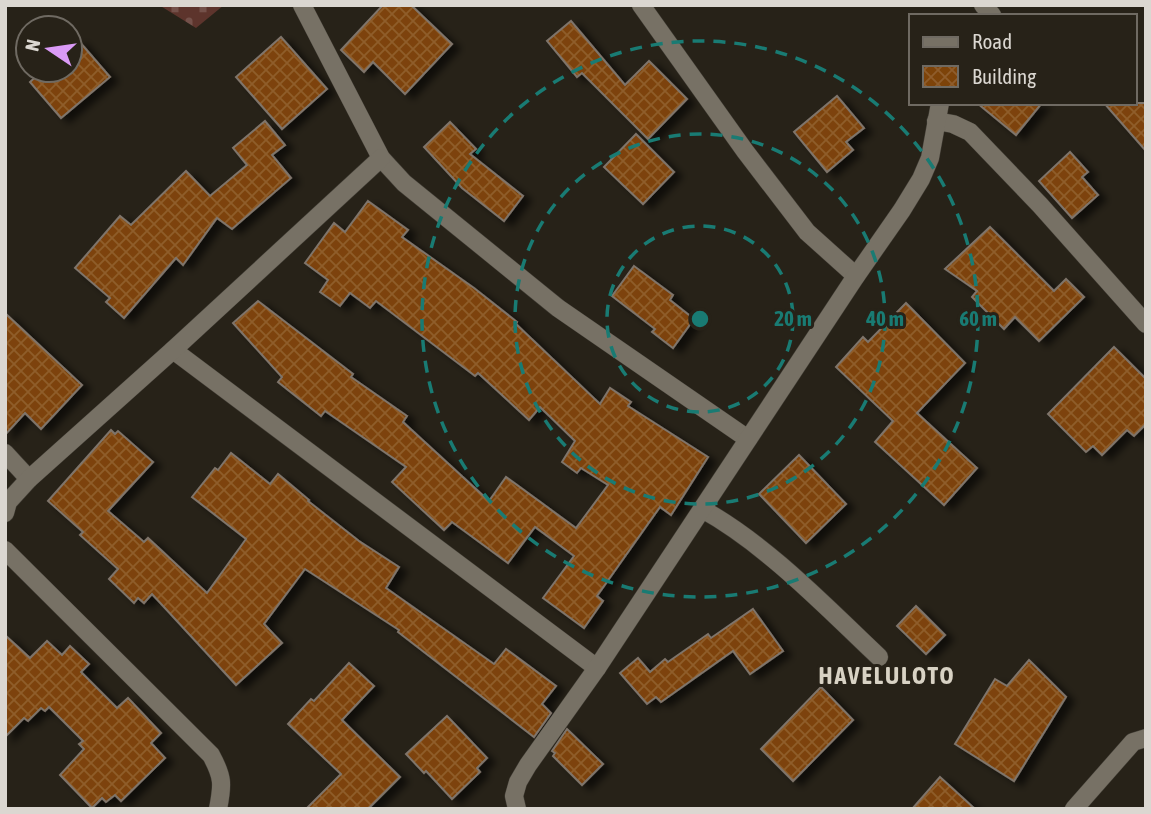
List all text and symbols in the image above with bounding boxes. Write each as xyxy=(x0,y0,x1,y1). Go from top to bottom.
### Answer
north arrow xyxy=(14,14,84,84)
legend xyxy=(909,14,1137,105)
text: Road xyxy=(972,29,1012,53)
text: N xyxy=(20,37,44,53)
text: Building xyxy=(972,64,1036,88)
text: 20 m xyxy=(774,306,812,330)
text: 40 m xyxy=(865,306,904,330)
text: 60 m xyxy=(959,306,997,330)
centre of rings xyxy=(688,307,712,331)
district label: HAVELULOTO xyxy=(818,662,956,689)

